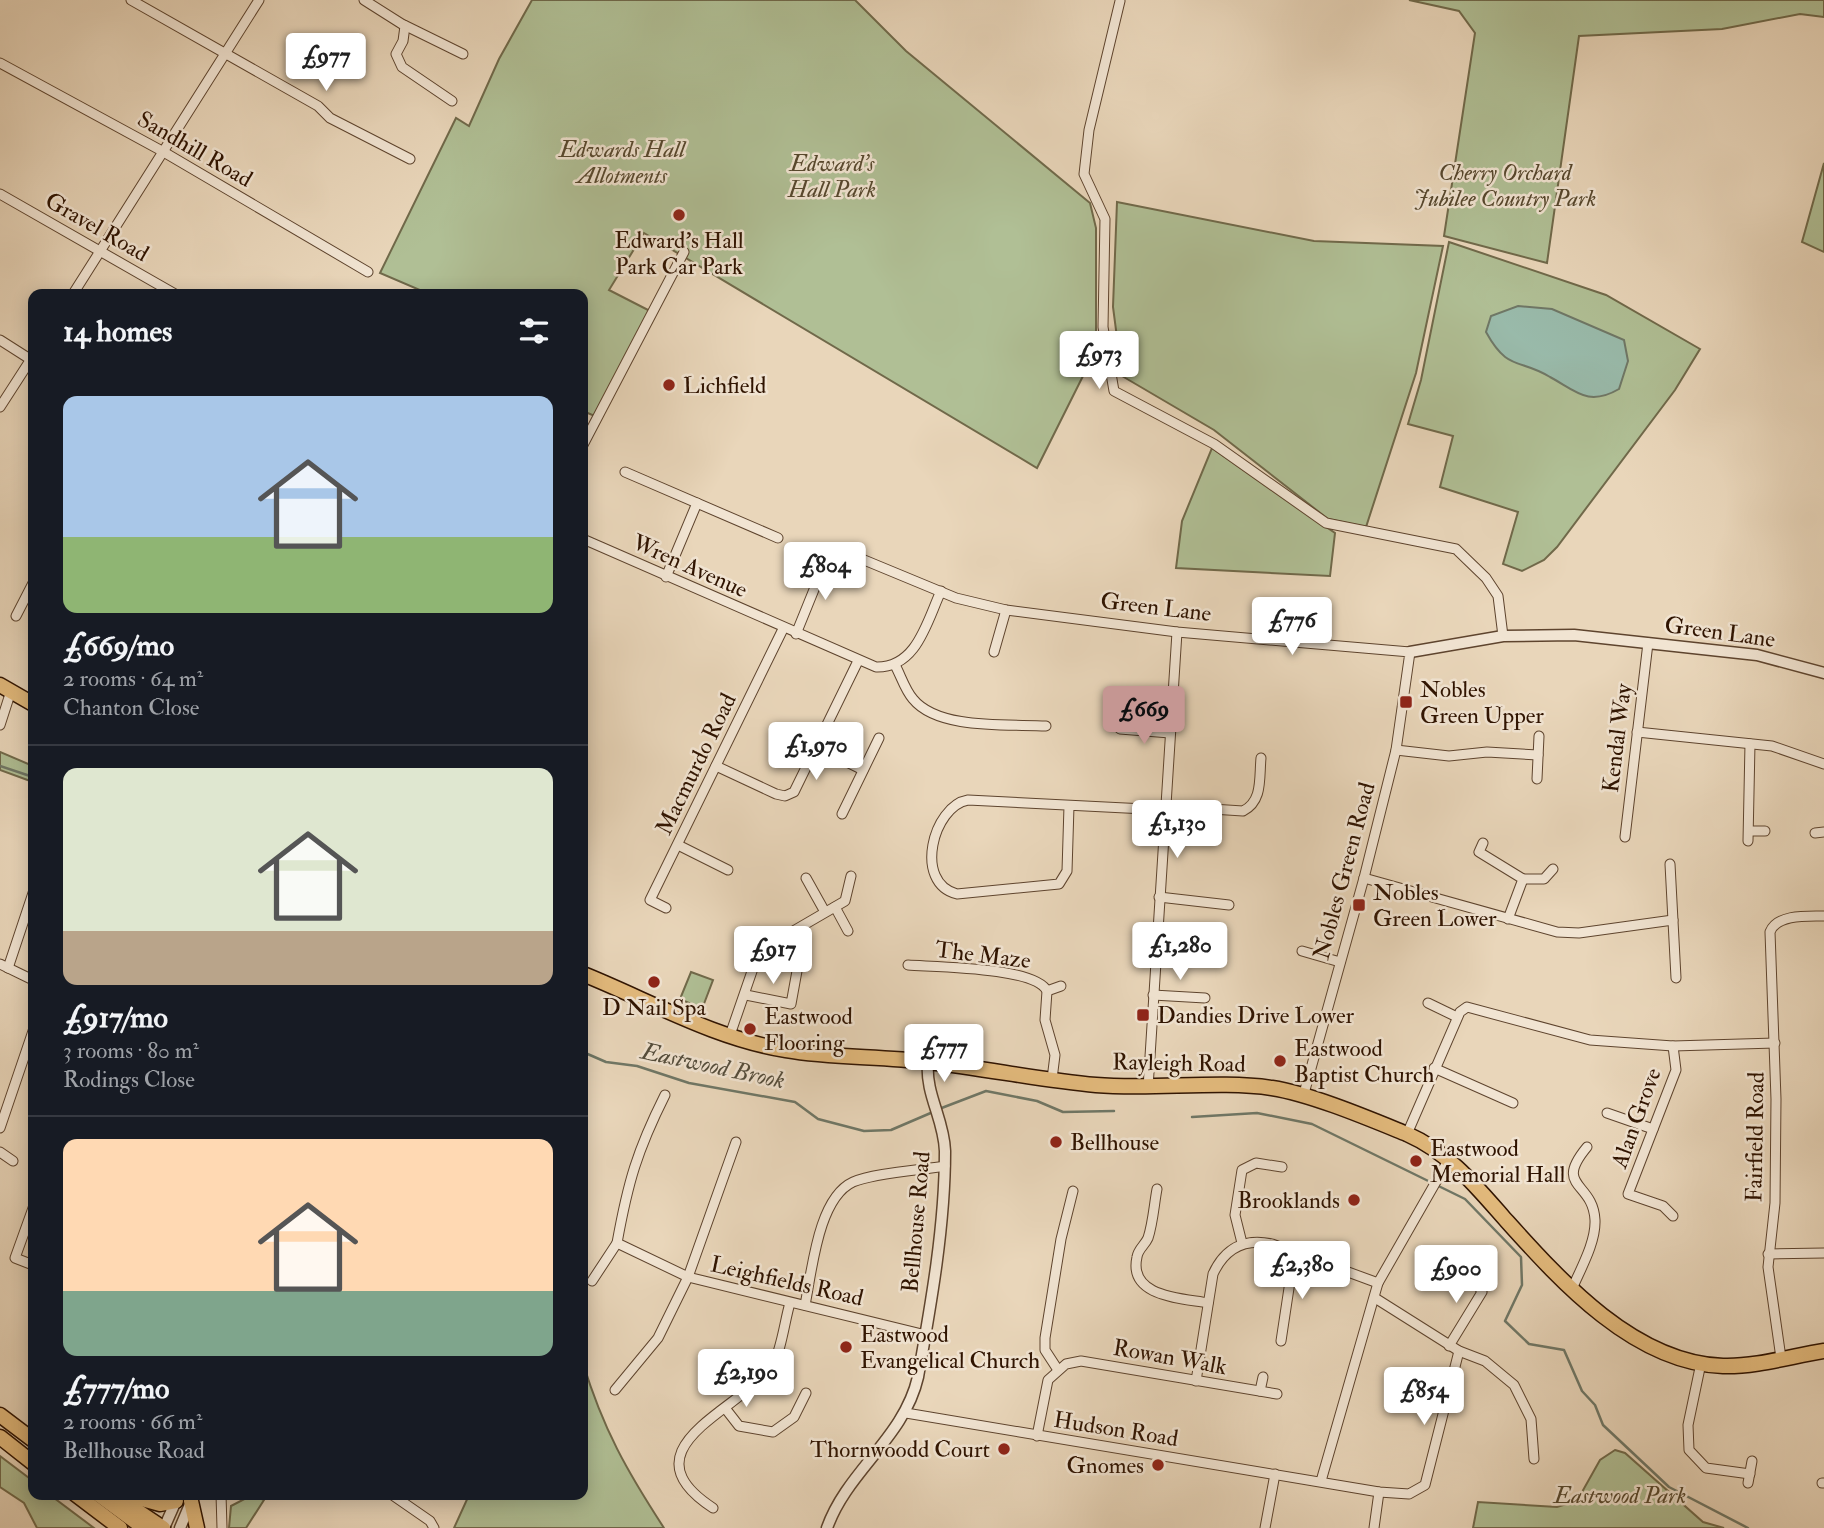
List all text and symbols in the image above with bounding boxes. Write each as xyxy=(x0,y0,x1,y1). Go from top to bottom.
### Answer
pin: £977 xyxy=(285,34,367,93)
text: £977 xyxy=(302,41,350,70)
street label: Sandhill Road xyxy=(132,104,258,194)
park label: Edwards Hall Allotments xyxy=(557,135,687,190)
park label: Edward's Hall Park xyxy=(787,149,876,204)
park label: Cherry Orchard Jubilee Country Park xyxy=(1414,158,1596,213)
street label: Gravel Road xyxy=(40,186,154,268)
marker: Edward's Hall Park Car Park xyxy=(671,207,687,223)
place label: Edward's Hall Park Car Park xyxy=(614,226,744,281)
icon: filters xyxy=(515,312,553,350)
text: 14 homes xyxy=(63,313,172,350)
pin: £973 xyxy=(1058,332,1140,391)
text: £973 xyxy=(1076,339,1122,368)
place label: Lichfield xyxy=(683,371,766,400)
marker: Lichfield xyxy=(661,377,677,393)
icon: home xyxy=(245,441,371,567)
street label: Wren Avenue xyxy=(627,527,752,604)
pin: £804 xyxy=(784,542,866,602)
text: £804 xyxy=(800,550,850,579)
street label: Green Lane xyxy=(1099,586,1213,628)
pin: £776 xyxy=(1251,598,1333,657)
text: £776 xyxy=(1268,605,1316,634)
street label: Green Lane xyxy=(1663,610,1778,654)
text: £669/mo xyxy=(63,627,174,664)
text: 2 rooms · 64 m² xyxy=(63,664,203,693)
place label: Nobles Green Upper xyxy=(1420,675,1544,731)
street label: Kendal Way xyxy=(1596,681,1638,794)
pin: £669 xyxy=(1103,686,1185,746)
street label: Macmurdo Road xyxy=(649,688,743,840)
text: Chanton Close xyxy=(63,693,199,722)
text: £669 xyxy=(1119,694,1169,723)
marker: Nobles Green Upper xyxy=(1398,694,1414,710)
pin: £1,970 xyxy=(759,722,873,782)
text: £1,970 xyxy=(784,730,848,759)
street label: Nobles Green Road xyxy=(1306,779,1382,963)
pin: £1,130 xyxy=(1120,800,1234,860)
text: £1,130 xyxy=(1148,808,1206,837)
icon: home xyxy=(245,813,371,939)
place label: Nobles Green Lower xyxy=(1373,878,1497,933)
marker: Nobles Green Lower xyxy=(1351,897,1367,913)
pin: £1,280 xyxy=(1123,922,1237,982)
pin: £917 xyxy=(732,926,814,986)
text: £1,280 xyxy=(1148,930,1212,959)
text: £917 xyxy=(750,934,796,963)
street label: The Maze xyxy=(934,935,1033,975)
marker: D Nail Spa xyxy=(646,974,662,990)
place label: D Nail Spa xyxy=(602,993,706,1023)
text: £917/mo xyxy=(63,999,168,1036)
place label: Dandies Drive Lower xyxy=(1157,1001,1355,1030)
place label: Eastwood Flooring xyxy=(764,1002,853,1057)
marker: Dandies Drive Lower xyxy=(1135,1007,1151,1023)
marker: Eastwood Flooring xyxy=(742,1021,758,1037)
pin: £777 xyxy=(903,1024,985,1084)
text: £777 xyxy=(920,1032,968,1061)
place label: Eastwood Baptist Church xyxy=(1294,1034,1434,1090)
water label: Eastwood Brook xyxy=(636,1035,788,1096)
text: 3 rooms · 80 m² xyxy=(63,1036,199,1065)
street label: Rayleigh Road xyxy=(1112,1047,1246,1079)
marker: Eastwood Baptist Church xyxy=(1272,1053,1288,1069)
street label: Alan Grove xyxy=(1604,1063,1668,1173)
text: Rodings Close xyxy=(63,1065,195,1094)
street label: Fairfield Road xyxy=(1739,1072,1771,1202)
place label: Bellhouse xyxy=(1070,1128,1159,1157)
marker: Bellhouse xyxy=(1048,1134,1064,1150)
place label: Eastwood Memorial Hall xyxy=(1430,1134,1565,1189)
street label: Bellhouse Road xyxy=(895,1150,937,1294)
marker: Eastwood Memorial Hall xyxy=(1408,1153,1424,1169)
icon: home xyxy=(245,1184,371,1310)
place label: Brooklands xyxy=(1237,1186,1340,1215)
marker: Brooklands xyxy=(1346,1192,1362,1208)
pin: £2,380 xyxy=(1245,1242,1359,1301)
pin: £900 xyxy=(1415,1246,1497,1305)
street label: Leighfields Road xyxy=(708,1249,866,1313)
text: £2,380 xyxy=(1270,1249,1334,1278)
text: £900 xyxy=(1431,1253,1481,1282)
place label: Eastwood Evangelical Church xyxy=(860,1320,1040,1375)
street label: Rowan Walk xyxy=(1111,1333,1229,1381)
marker: Eastwood Evangelical Church xyxy=(838,1339,854,1355)
pin: £2,190 xyxy=(689,1350,803,1409)
text: £2,190 xyxy=(714,1357,778,1386)
pin: £854 xyxy=(1383,1368,1465,1427)
text: £777/mo xyxy=(63,1370,170,1407)
text: £854 xyxy=(1400,1375,1448,1404)
street label: Hudson Road xyxy=(1052,1405,1180,1453)
text: 2 rooms · 66 m² xyxy=(63,1407,202,1436)
place label: Thornwoodd Court xyxy=(810,1435,990,1464)
text: Bellhouse Road xyxy=(63,1436,205,1465)
marker: Thornwoodd Court xyxy=(996,1441,1012,1457)
place label: Gnomes xyxy=(1067,1451,1144,1480)
marker: Gnomes xyxy=(1150,1457,1166,1473)
park label: Eastwood Park xyxy=(1552,1481,1686,1510)

